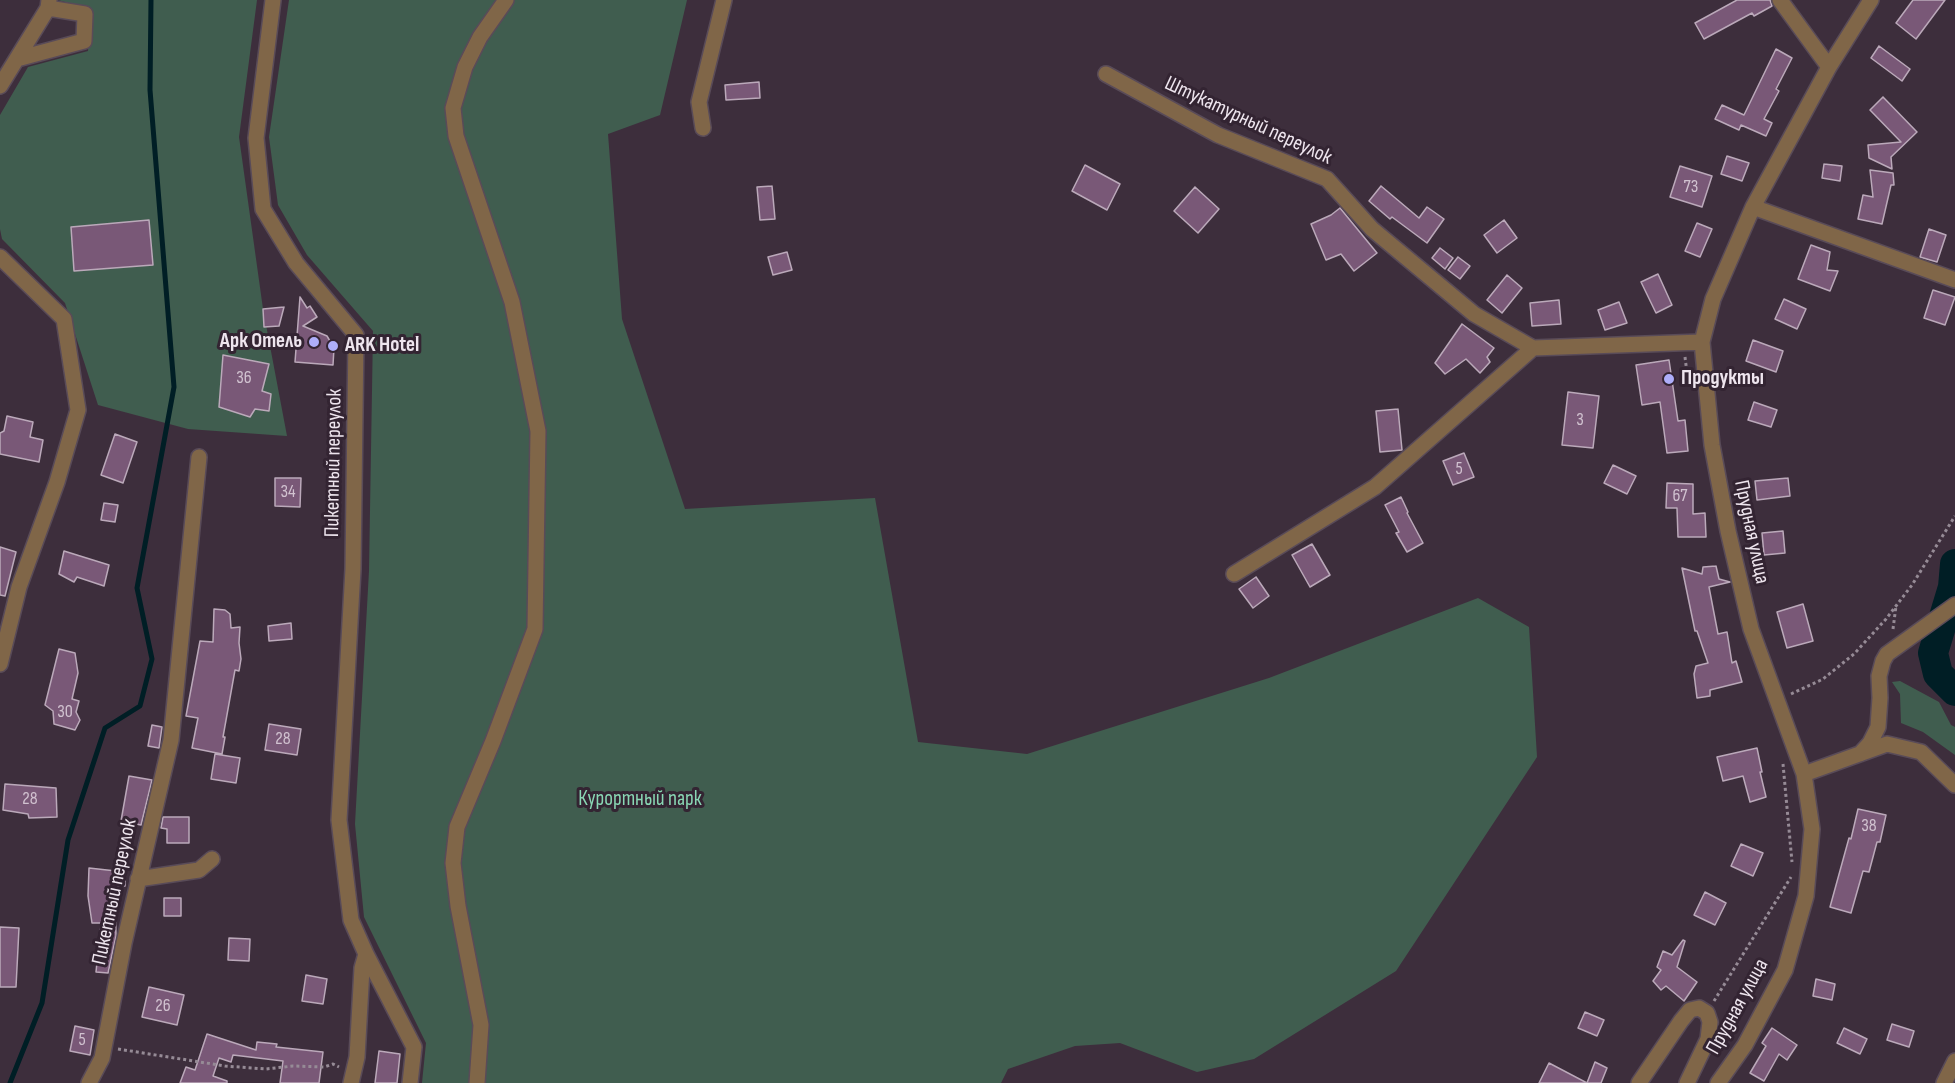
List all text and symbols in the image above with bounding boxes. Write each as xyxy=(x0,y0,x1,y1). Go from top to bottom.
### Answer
street label: Штукатурный переулок xyxy=(1160,71,1336,171)
house number: 73 xyxy=(1684,176,1698,198)
place label: Арк Отель xyxy=(220,329,302,355)
place label: ARK Hotel xyxy=(345,333,419,359)
marker: Арк Отель xyxy=(307,335,321,349)
marker: ARK Hotel xyxy=(326,339,340,353)
place label: Продукты xyxy=(1681,366,1764,392)
house number: 36 xyxy=(236,367,252,389)
marker: Продукты xyxy=(1662,372,1676,386)
street label: Пикетный переулок xyxy=(320,389,348,537)
house number: 3 xyxy=(1576,409,1584,431)
house number: 5 xyxy=(1455,458,1463,480)
street label: Прудная улица xyxy=(1728,478,1774,586)
house number: 34 xyxy=(280,481,296,503)
house number: 67 xyxy=(1672,485,1688,507)
house number: 30 xyxy=(57,701,73,723)
house number: 28 xyxy=(275,728,291,750)
park label: Курортный парк xyxy=(578,787,702,813)
house number: 28 xyxy=(22,788,38,810)
house number: 38 xyxy=(1861,815,1877,837)
street label: Пикетный переулок xyxy=(87,817,143,967)
street label: Прудная улица xyxy=(1701,955,1775,1059)
house number: 26 xyxy=(155,995,171,1017)
house number: 5 xyxy=(78,1029,86,1051)

